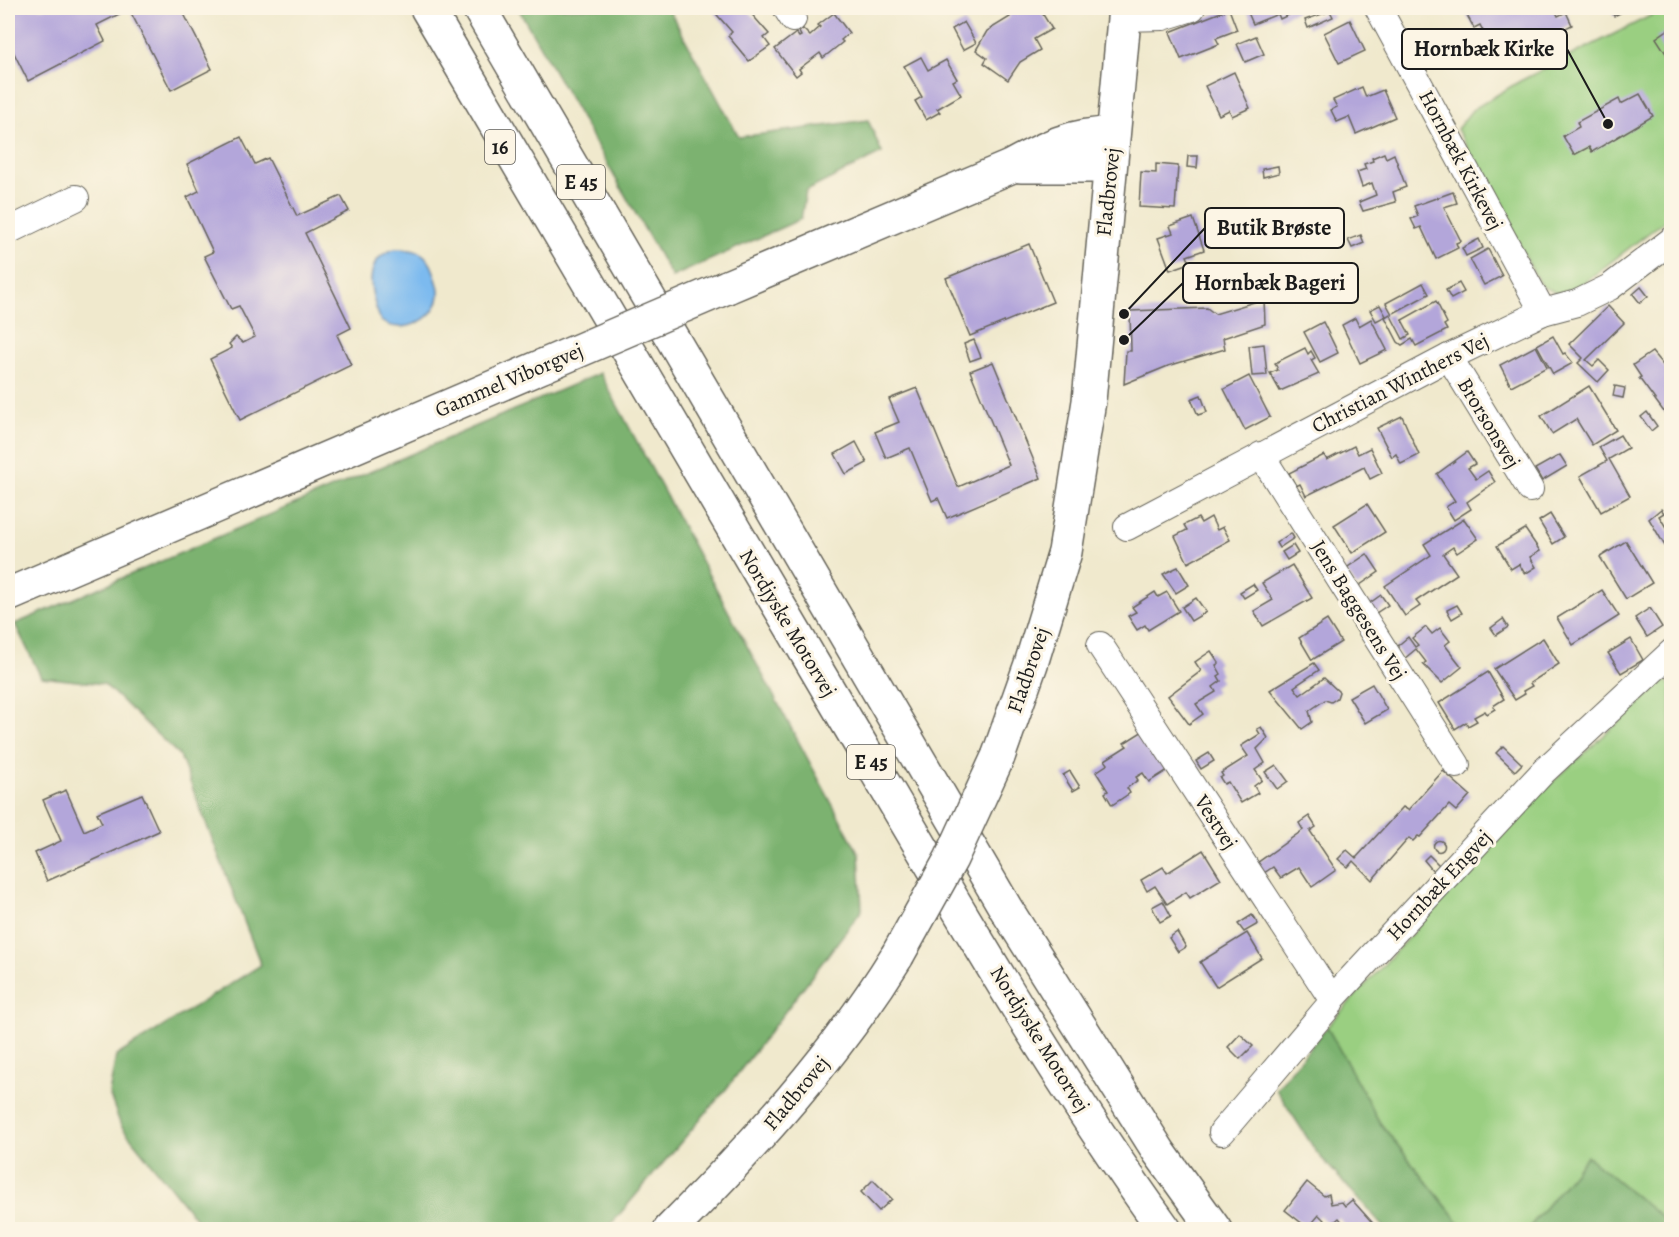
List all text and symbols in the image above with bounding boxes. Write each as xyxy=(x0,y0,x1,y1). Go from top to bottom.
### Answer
callout: Hornbæk Kirke xyxy=(1402,29,1567,69)
text: Hornbæk Kirke xyxy=(1414,34,1554,64)
street label: Hornbæk Kirkevej xyxy=(1412,85,1510,235)
road number: 16 xyxy=(485,130,515,164)
street label: Fladbrovej xyxy=(1089,146,1127,238)
road number: E 45 xyxy=(557,165,605,199)
callout: Butik Brøste xyxy=(1205,208,1344,248)
text: Butik Brøste xyxy=(1216,213,1332,243)
callout: Hornbæk Bageri xyxy=(1183,263,1358,303)
text: Hornbæk Bageri xyxy=(1194,268,1346,298)
street label: Christian Winthers Vej xyxy=(1307,326,1493,440)
street label: Gammel Viborgvej xyxy=(431,336,587,424)
street label: Brorsonsvej xyxy=(1451,372,1527,474)
street label: Jens Baggesens Vej xyxy=(1305,535,1413,685)
street label: Nordjyske Motorvej xyxy=(733,544,843,702)
street label: Fladbrovej xyxy=(1000,623,1056,717)
road number: E 45 xyxy=(847,745,895,779)
street label: Vestvej xyxy=(1187,789,1244,855)
street label: Hornbæk Engvej xyxy=(1380,824,1498,946)
street label: Nordjyske Motorvej xyxy=(984,960,1096,1118)
street label: Fladbrovej xyxy=(757,1050,835,1136)

